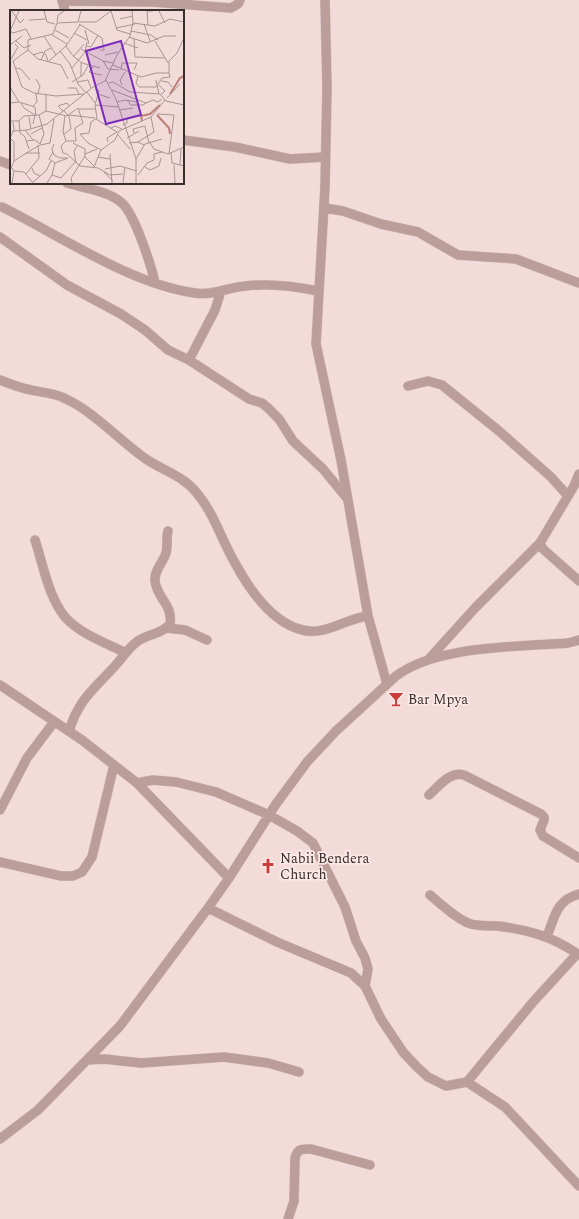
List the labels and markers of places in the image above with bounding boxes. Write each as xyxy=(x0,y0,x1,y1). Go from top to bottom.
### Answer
place label: Bar Mpya xyxy=(408,689,468,710)
bar icon: Bar Mpya xyxy=(387,690,405,708)
place label: Nabii Bendera Church xyxy=(280,848,370,885)
church icon: Nabii Bendera Church xyxy=(259,857,277,875)

